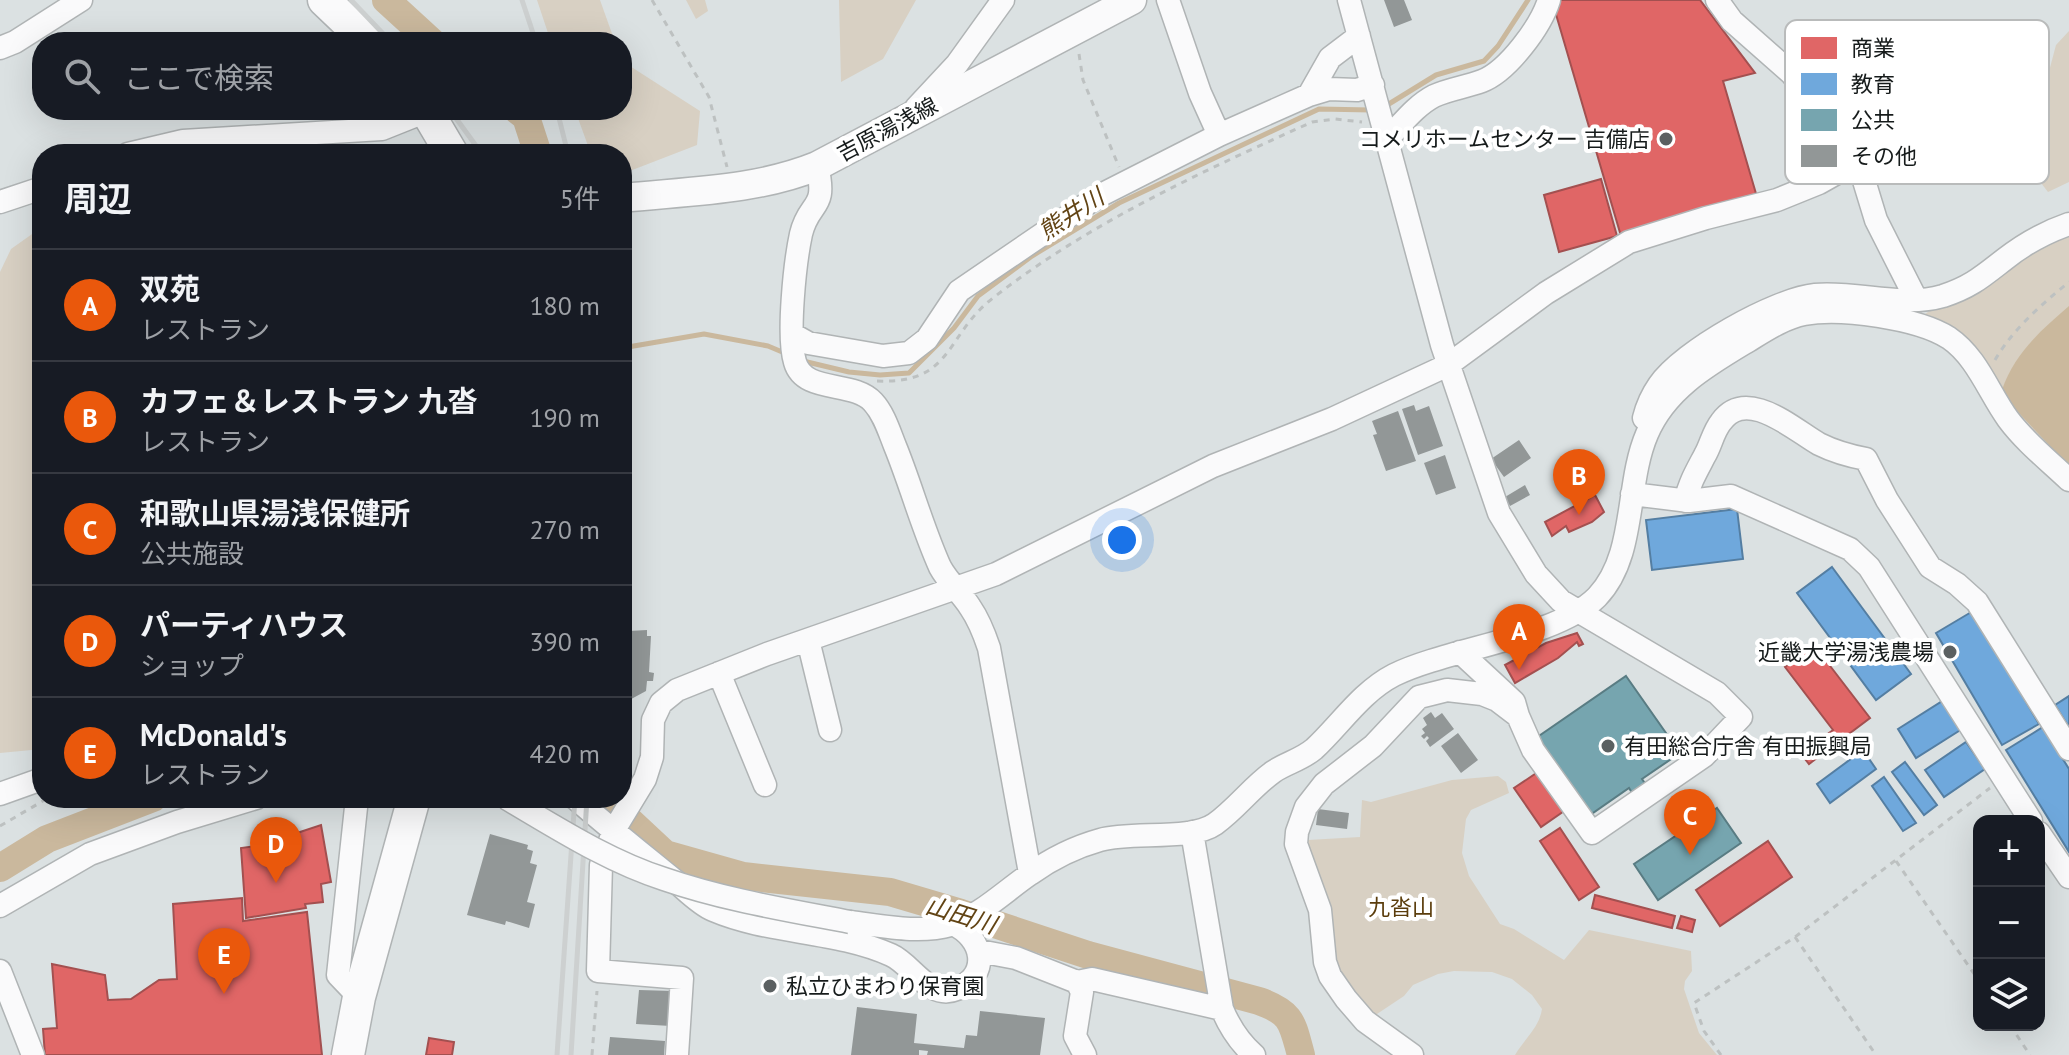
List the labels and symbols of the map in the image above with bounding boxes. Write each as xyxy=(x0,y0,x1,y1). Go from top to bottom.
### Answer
legend xyxy=(1785,20,2049,184)
text: 商業 xyxy=(1851,34,1895,62)
text: 教育 xyxy=(1851,70,1895,98)
street label: 吉原湯浅線 xyxy=(832,91,942,167)
text: 公共 xyxy=(1851,106,1895,134)
place label: コメリホームセンター 吉備店 xyxy=(1359,125,1650,153)
marker: コメリホームセンター 吉備店 xyxy=(1657,130,1675,148)
text: その他 xyxy=(1851,142,1917,170)
water label: 熊井川 xyxy=(1032,180,1112,247)
pin: B xyxy=(1553,449,1605,515)
your location xyxy=(1102,520,1142,560)
pin: A xyxy=(1493,604,1545,670)
place label: 近畿大学湯浅農場 xyxy=(1758,638,1934,666)
marker: 近畿大学湯浅農場 xyxy=(1941,643,1959,661)
place label: 有田総合庁舎 有田振興局 xyxy=(1624,732,1872,760)
marker: 有田総合庁舎 有田振興局 xyxy=(1599,737,1617,755)
pin: C xyxy=(1664,789,1716,855)
pin: D xyxy=(250,817,302,883)
water label: 山田川 xyxy=(922,890,1003,941)
park label: 九沓山 xyxy=(1368,893,1434,921)
pin: E xyxy=(198,928,250,994)
place label: 私立ひまわり保育園 xyxy=(786,972,984,1000)
marker: 私立ひまわり保育園 xyxy=(761,977,779,995)

